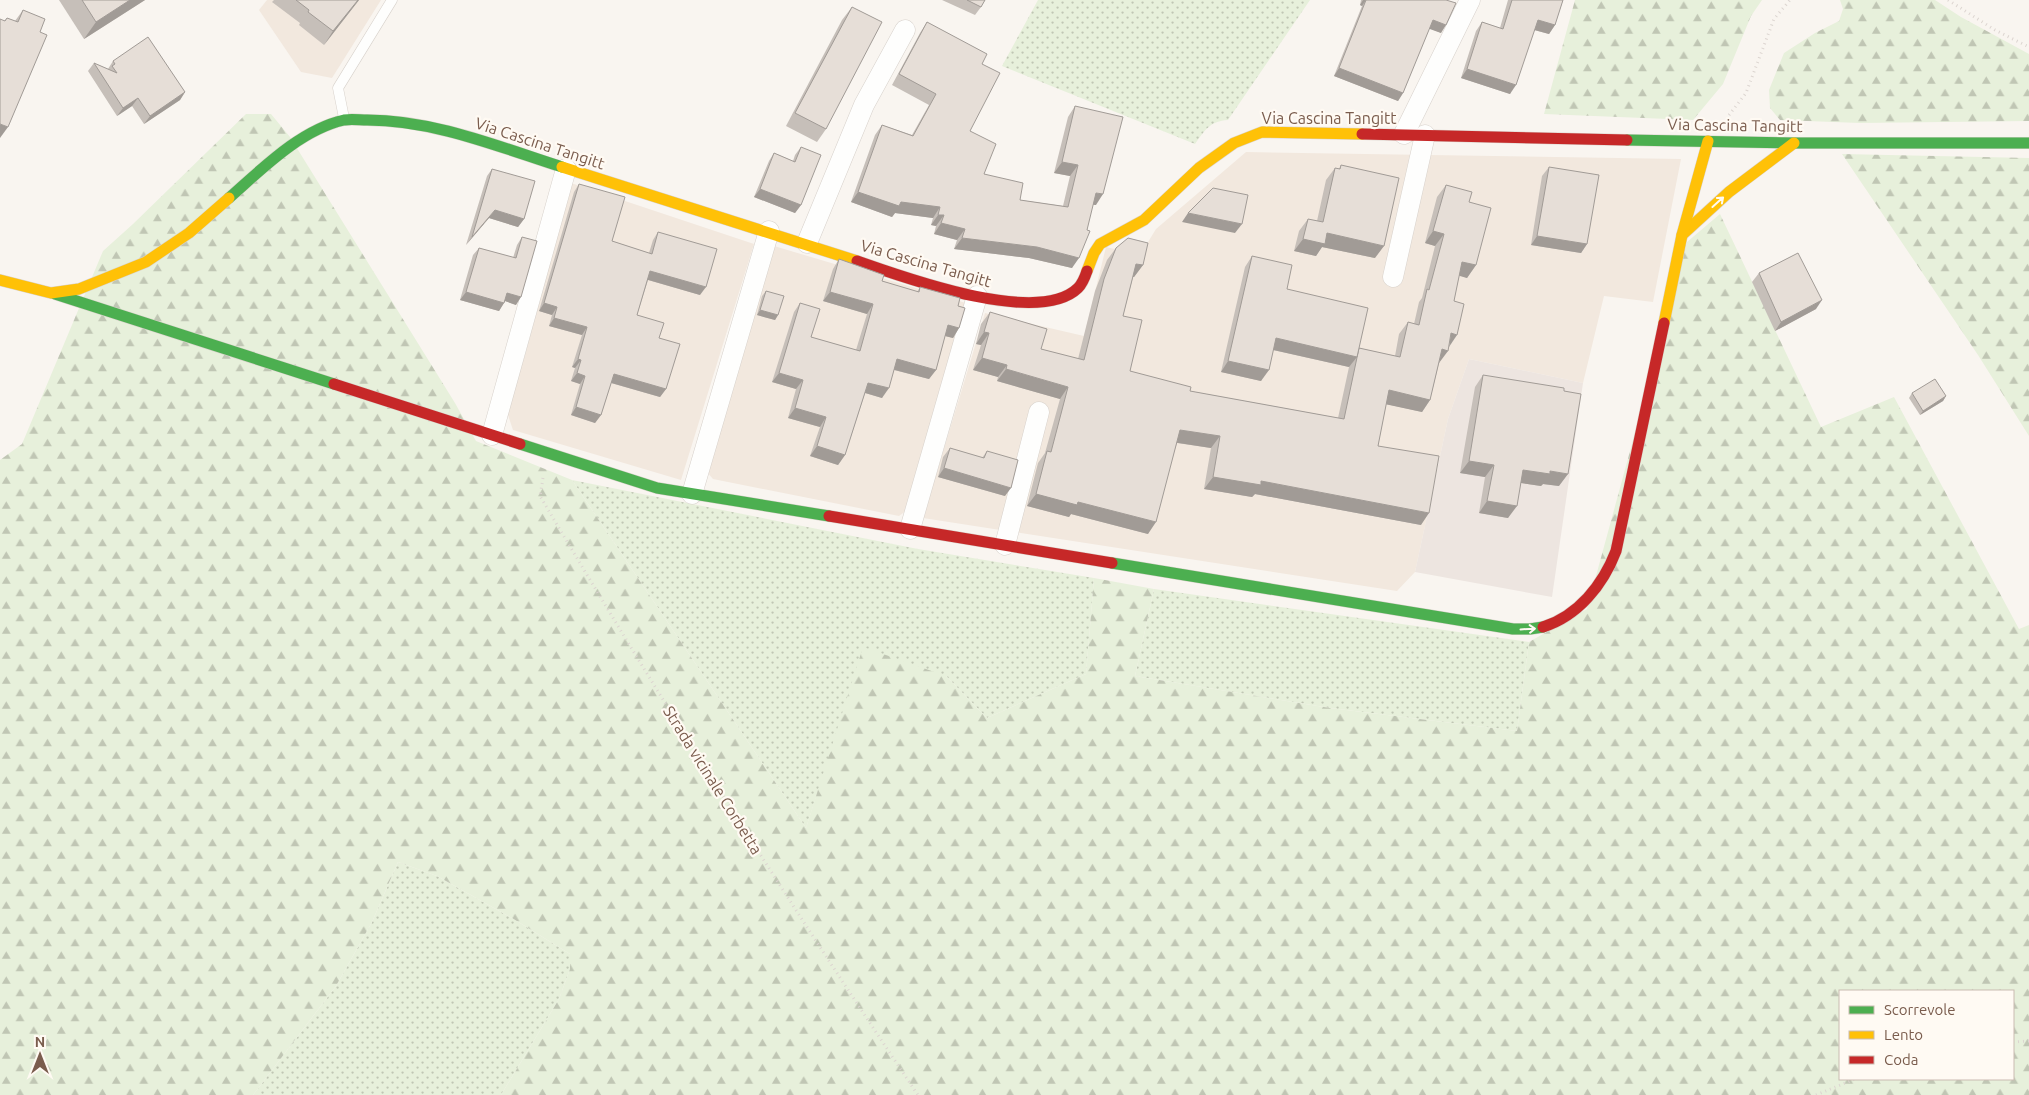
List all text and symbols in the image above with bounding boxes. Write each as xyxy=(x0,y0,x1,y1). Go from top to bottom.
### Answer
street label: Via Cascina Tangitt xyxy=(1261,109,1397,127)
street label: Via Cascina Tangitt xyxy=(473,114,608,173)
street label: Via Cascina Tangitt xyxy=(1667,115,1803,135)
one-way arrow xyxy=(1711,197,1724,208)
street label: Via Cascina Tangitt xyxy=(859,236,994,290)
one-way arrow xyxy=(1520,625,1536,634)
street label: Strada vicinale Corbetta xyxy=(660,703,766,857)
legend xyxy=(1839,990,2014,1080)
text: Scorrevole xyxy=(1884,1001,1955,1018)
text: Lento xyxy=(1884,1026,1923,1043)
north arrow xyxy=(15,1030,65,1080)
text: N xyxy=(35,1034,45,1050)
text: Coda xyxy=(1884,1051,1918,1068)

